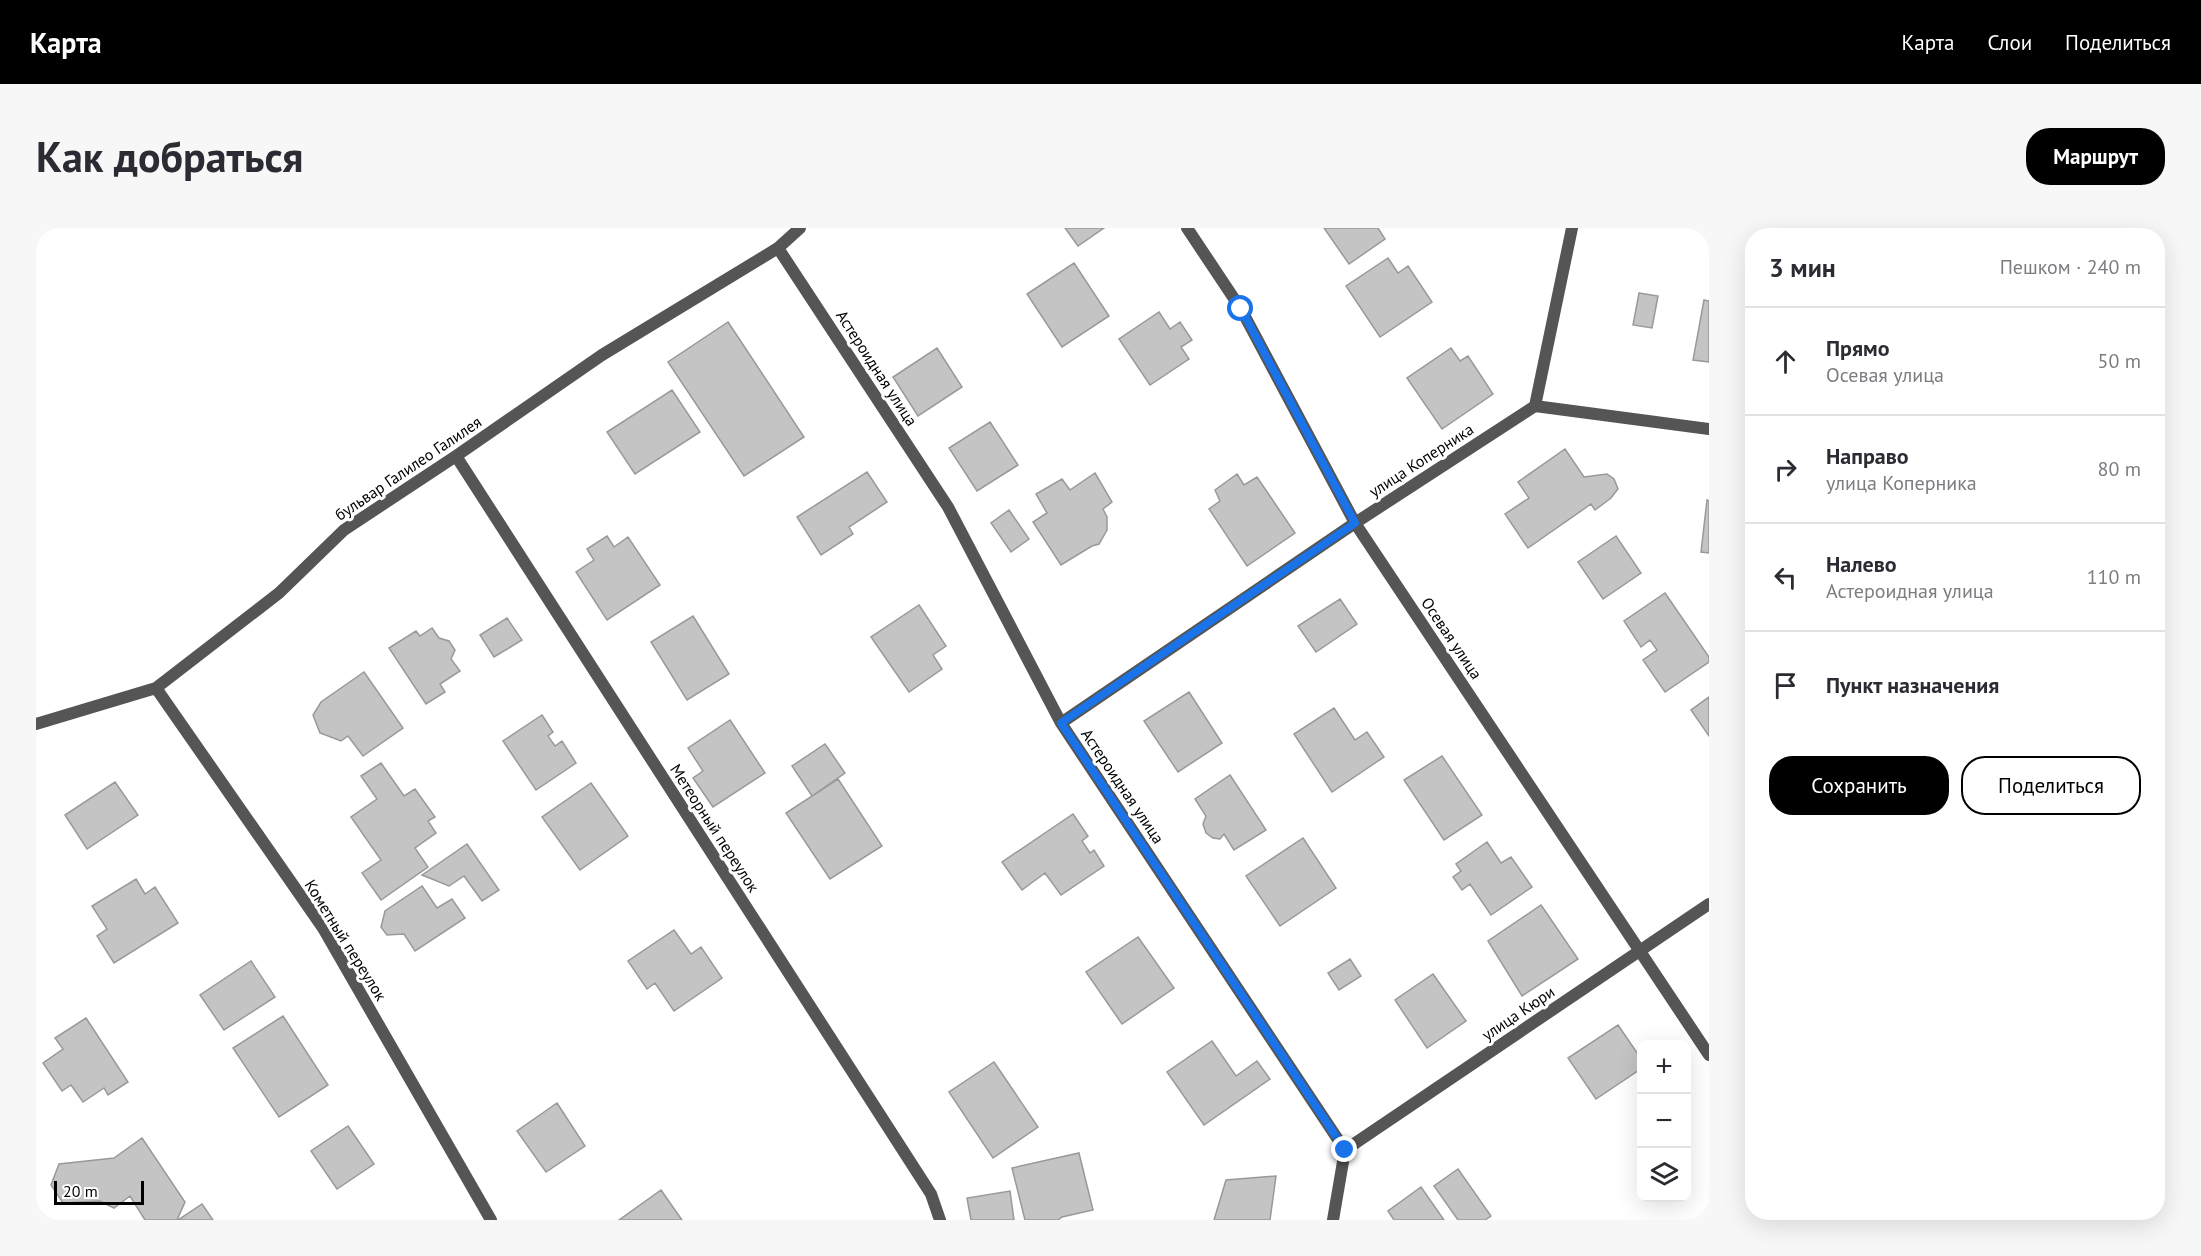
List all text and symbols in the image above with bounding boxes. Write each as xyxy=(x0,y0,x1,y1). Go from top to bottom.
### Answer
text: Карта xyxy=(30,24,102,61)
text: Карта xyxy=(1901,29,1954,56)
text: Слои xyxy=(1987,29,2032,56)
text: Поделиться xyxy=(2065,29,2171,56)
button: Маршрут xyxy=(2026,128,2165,185)
text: Как добраться xyxy=(36,129,303,184)
text: 3 мин xyxy=(1769,251,1836,284)
text: Пешком · 240 m xyxy=(2000,254,2141,280)
route start xyxy=(1227,295,1253,321)
street label: Астероидная улица xyxy=(832,306,922,430)
text: Прямо xyxy=(1826,334,1889,362)
icon: ahead xyxy=(1769,345,1802,378)
text: 50 m xyxy=(2098,348,2141,374)
text: Осевая улица xyxy=(1826,362,1944,388)
street label: бульвар Галилео Галилея xyxy=(331,411,485,525)
street label: улица Коперника xyxy=(1365,419,1477,501)
text: Направо xyxy=(1826,442,1909,470)
icon: right xyxy=(1769,453,1802,486)
text: 80 m xyxy=(2098,456,2141,482)
text: улица Коперника xyxy=(1826,470,1977,496)
text: Налево xyxy=(1826,550,1897,578)
icon: left xyxy=(1769,561,1802,594)
text: 110 m xyxy=(2087,564,2141,590)
text: Астероидная улица xyxy=(1826,578,1994,604)
street label: Осевая улица xyxy=(1417,593,1487,683)
icon: arrive xyxy=(1769,669,1802,702)
text: Пункт назначения xyxy=(1826,671,1999,699)
street label: Астероидная улица xyxy=(1077,725,1169,847)
button: Сохранить xyxy=(1769,756,1949,815)
button: Поделиться xyxy=(1961,756,2141,815)
street label: Метеорный переулок xyxy=(666,760,764,896)
street label: Кометный переулок xyxy=(301,876,392,1005)
street label: улица Кюри xyxy=(1478,981,1558,1045)
map controls xyxy=(1637,1040,1691,1202)
button: + xyxy=(1637,1040,1691,1094)
button: − xyxy=(1637,1094,1691,1148)
route end xyxy=(1331,1136,1357,1162)
button: layers xyxy=(1637,1148,1691,1202)
scale bar xyxy=(54,1178,144,1206)
text: 20 m xyxy=(63,1181,98,1201)

